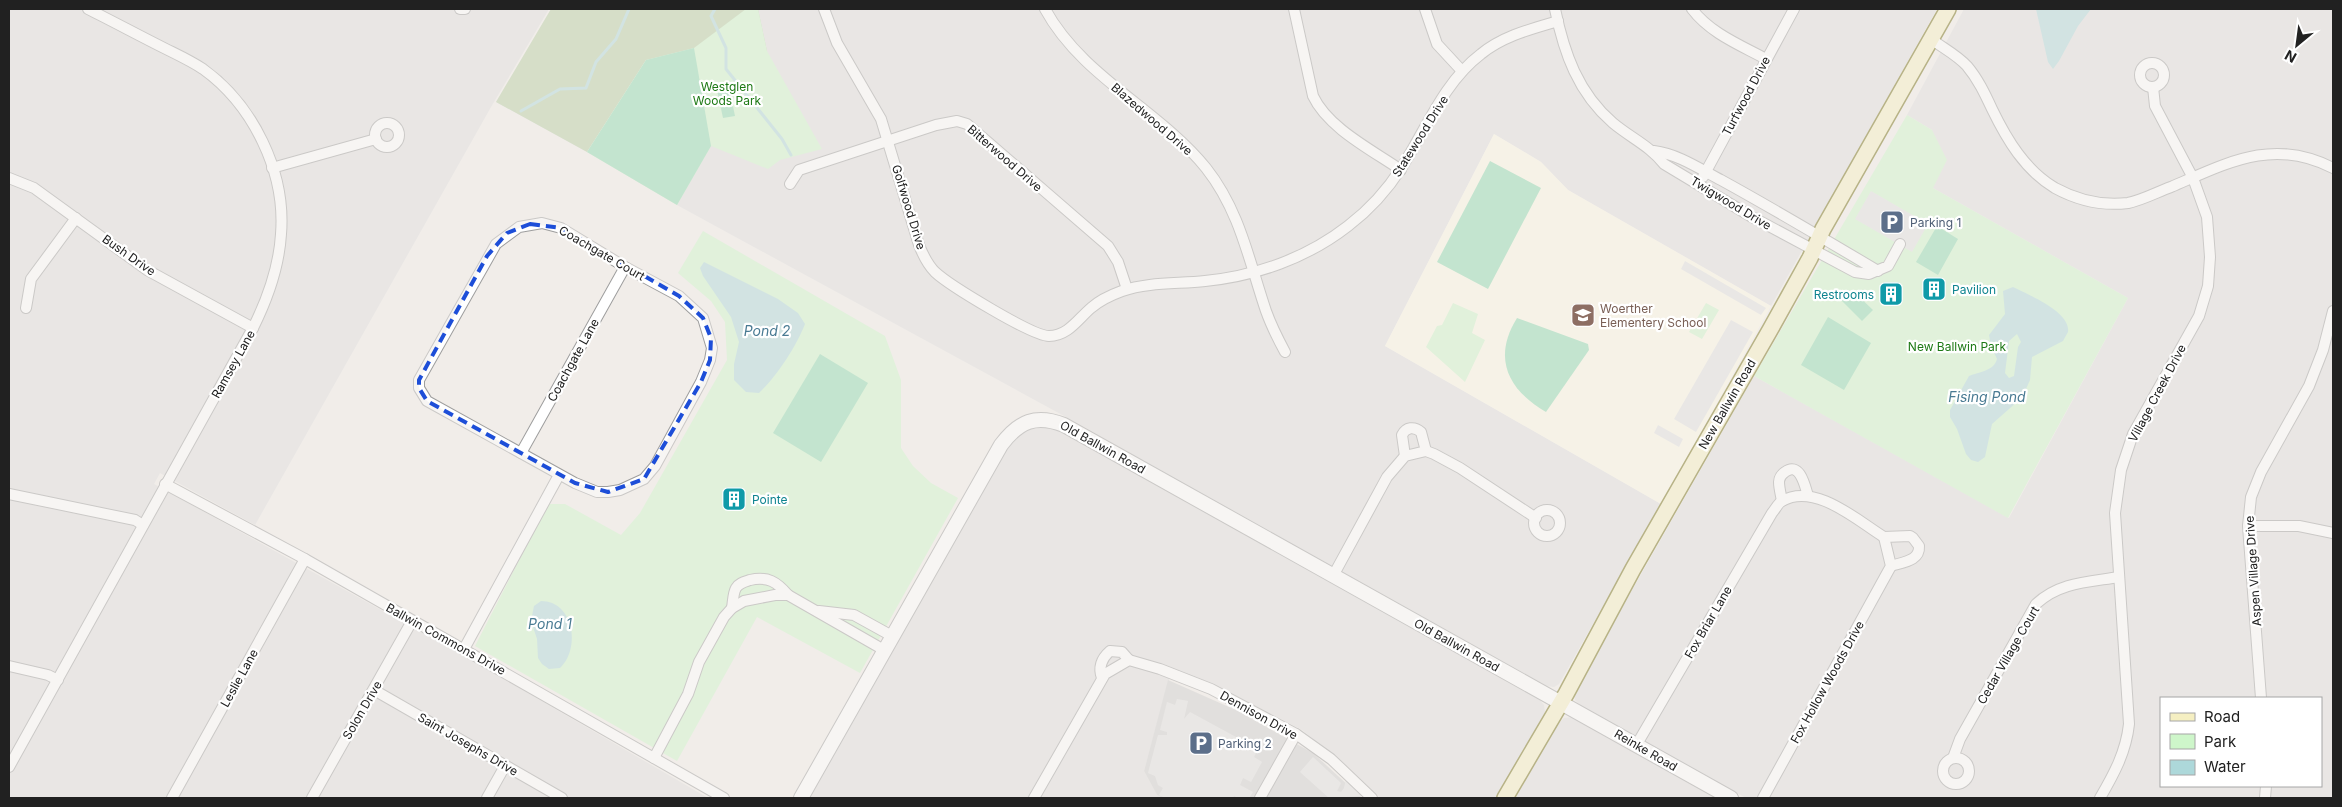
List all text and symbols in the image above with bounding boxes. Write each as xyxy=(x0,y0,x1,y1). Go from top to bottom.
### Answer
north arrow xyxy=(2272,20,2322,70)
text: N xyxy=(2282,47,2299,67)
street label: Turfwood Drive xyxy=(1719,54,1773,138)
park label: Westglen Woods Park xyxy=(693,79,762,108)
street label: Blazedwood Drive xyxy=(1108,80,1196,158)
street label: Statewood Drive xyxy=(1389,92,1451,180)
street label: Bitterwood Drive xyxy=(964,121,1046,195)
street label: Golfwood Drive xyxy=(889,163,929,251)
street label: Twigwood Drive xyxy=(1688,173,1774,233)
parking icon: Parking 1 xyxy=(1879,209,1905,235)
place label: Parking 1 xyxy=(1910,215,1961,230)
street label: Coachgate Court xyxy=(556,222,648,284)
street label: Bush Drive xyxy=(99,231,159,279)
building icon: Pavilion xyxy=(1921,276,1947,302)
building icon: Restrooms xyxy=(1878,281,1904,307)
place label: Pavilion xyxy=(1952,282,1996,297)
place label: Restrooms xyxy=(1814,287,1874,302)
place label: Woerther Elementery School xyxy=(1600,301,1706,330)
school or university icon: Woerther Elementery School xyxy=(1570,302,1596,328)
street label: Coachgate Lane xyxy=(544,316,602,404)
water label: Pond 2 xyxy=(744,322,791,339)
street label: Ramsey Lane xyxy=(208,327,258,401)
park label: New Ballwin Park xyxy=(1908,339,2007,354)
street label: Village Creek Drive xyxy=(2125,342,2189,444)
street label: New Ballwin Road xyxy=(1695,356,1759,452)
water label: Fising Pond xyxy=(1948,388,2026,405)
street label: Old Ballwin Road xyxy=(1058,417,1148,477)
building icon: Pointe xyxy=(721,486,747,512)
place label: Pointe xyxy=(752,492,788,507)
street label: Aspen Village Drive xyxy=(2242,515,2264,627)
street label: Fox Briar Lane xyxy=(1681,583,1735,661)
street label: Ballwin Commons Drive xyxy=(384,600,508,678)
street label: Cedar Village Court xyxy=(1974,603,2042,707)
water label: Pond 1 xyxy=(528,615,572,632)
street label: Old Ballwin Road xyxy=(1412,615,1502,675)
street label: Fox Hollow Woods Drive xyxy=(1787,618,1867,746)
street label: Leslie Lane xyxy=(217,646,261,710)
street label: Solon Drive xyxy=(339,678,385,742)
street label: Dennison Drive xyxy=(1218,687,1300,743)
legend xyxy=(2160,697,2322,787)
text: Road xyxy=(2204,707,2240,726)
street label: Saint Josephs Drive xyxy=(415,709,521,779)
street label: Reinke Road xyxy=(1612,726,1680,774)
parking icon: Parking 2 xyxy=(1188,730,1214,756)
text: Park xyxy=(2204,732,2237,751)
place label: Parking 2 xyxy=(1218,736,1272,751)
text: Water xyxy=(2204,757,2246,776)

